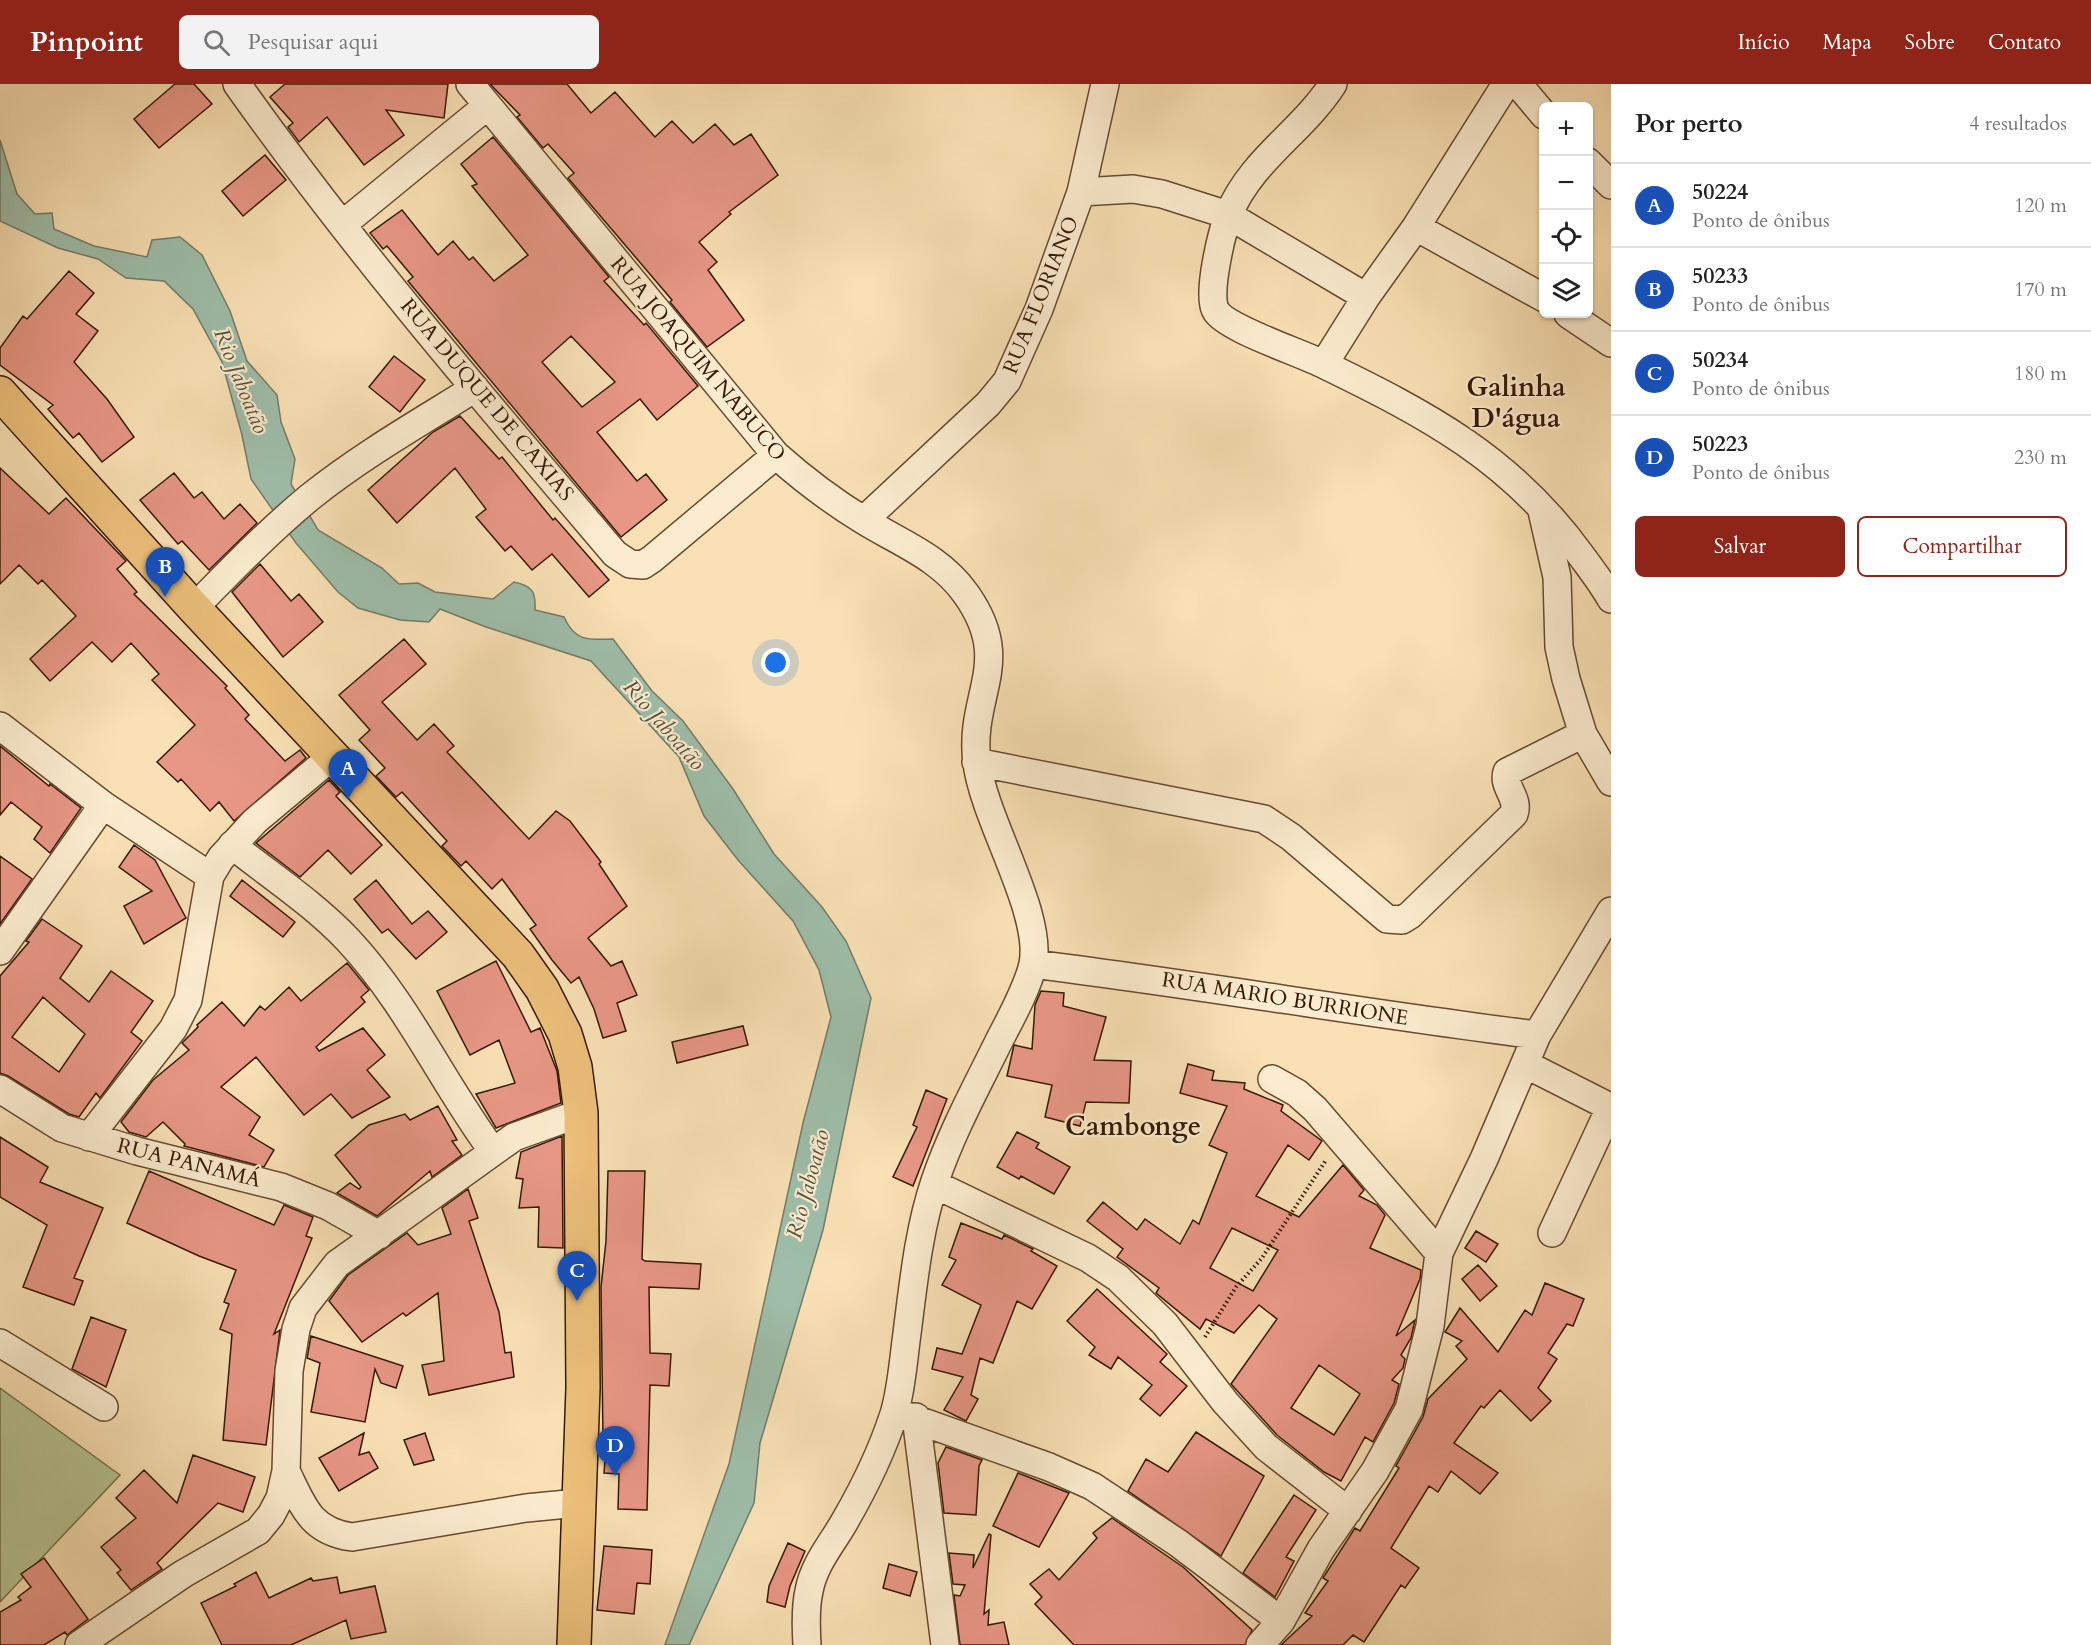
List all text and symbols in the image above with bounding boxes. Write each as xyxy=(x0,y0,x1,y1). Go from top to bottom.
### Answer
search box xyxy=(179,15,599,69)
text: Pinpoint xyxy=(30,23,143,61)
icon: search xyxy=(200,26,233,59)
text: Pesquisar aqui xyxy=(248,27,379,57)
text: Início xyxy=(1738,28,1790,57)
text: Mapa xyxy=(1823,28,1872,57)
text: Sobre xyxy=(1905,28,1955,57)
text: Contato xyxy=(1988,28,2061,57)
map controls xyxy=(1539,102,1593,318)
button: + xyxy=(1539,102,1593,156)
text: Por perto xyxy=(1635,106,1743,141)
text: 4 resultados xyxy=(1969,110,2067,137)
button: − xyxy=(1539,156,1593,210)
text: 50224 xyxy=(1692,177,1748,207)
text: A xyxy=(1647,192,1662,219)
text: 120 m xyxy=(2014,192,2067,219)
text: Ponto de ônibus xyxy=(1692,207,1830,234)
button: locate xyxy=(1539,210,1593,264)
street label: RUA FLORIANO xyxy=(996,212,1086,378)
street label: RUA JOAQUIM NABUCO xyxy=(604,251,792,467)
text: 50233 xyxy=(1692,261,1748,291)
button: layers xyxy=(1539,264,1593,318)
text: B xyxy=(1647,276,1662,303)
text: 170 m xyxy=(2014,276,2067,303)
text: Ponto de ônibus xyxy=(1692,291,1830,318)
street label: RUA DUQUE DE CAXIAS xyxy=(394,293,580,507)
water label: Rio Jaboatão xyxy=(206,324,276,438)
text: 50234 xyxy=(1692,345,1748,375)
text: C xyxy=(1647,360,1662,387)
text: 180 m xyxy=(2014,360,2067,387)
district label: Galinha D'água xyxy=(1466,369,1566,437)
text: Ponto de ônibus xyxy=(1692,375,1830,402)
text: 50223 xyxy=(1692,429,1748,459)
text: D xyxy=(1646,444,1663,471)
text: 230 m xyxy=(2014,444,2067,471)
text: Ponto de ônibus xyxy=(1692,459,1830,486)
button: Salvar xyxy=(1635,516,1845,577)
button: Compartilhar xyxy=(1857,516,2067,577)
pin: B xyxy=(146,548,184,597)
your location xyxy=(761,648,790,677)
water label: Rio Jaboatão xyxy=(616,673,712,777)
pin: A xyxy=(328,750,368,799)
street label: RUA MARIO BURRIONE xyxy=(1160,965,1410,1033)
district label: Cambonge xyxy=(1065,1108,1201,1145)
water label: Rio Jaboatão xyxy=(779,1126,837,1242)
street label: RUA PANAMÁ xyxy=(114,1131,264,1195)
pin: C xyxy=(558,1252,596,1301)
pin: D xyxy=(596,1426,634,1476)

